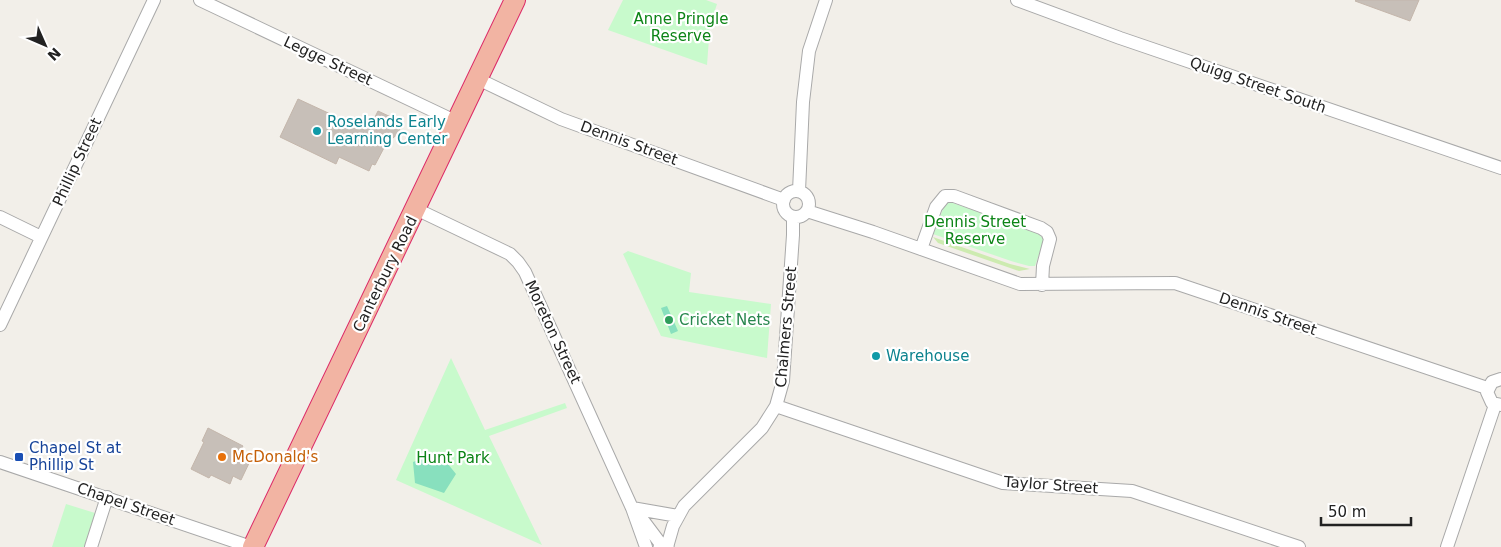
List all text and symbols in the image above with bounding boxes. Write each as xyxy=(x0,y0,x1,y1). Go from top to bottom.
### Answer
park label: Anne Pringle Reserve xyxy=(634,10,728,45)
north arrow xyxy=(20,20,70,70)
street label: Legge Street xyxy=(281,33,375,89)
text: N xyxy=(44,44,64,64)
street label: Quigg Street South xyxy=(1187,53,1329,117)
place label: Roselands Early Learning Center xyxy=(327,113,448,148)
street label: Phillip Street xyxy=(49,115,105,209)
street label: Dennis Street xyxy=(578,117,680,169)
marker: Roselands Early Learning Center xyxy=(311,125,323,137)
street label: Canterbury Road xyxy=(349,213,421,335)
park label: Dennis Street Reserve xyxy=(924,213,1026,248)
street label: Chalmers Street xyxy=(772,266,800,388)
street label: Moreton Street xyxy=(521,277,585,387)
street label: Dennis Street xyxy=(1217,289,1319,339)
place label: Cricket Nets xyxy=(679,311,770,329)
marker: Cricket Nets xyxy=(663,314,675,326)
place label: Warehouse xyxy=(886,347,969,365)
marker: Warehouse xyxy=(870,350,882,362)
place label: Chapel St at Phillip St xyxy=(29,439,121,474)
place label: McDonald's xyxy=(232,448,318,466)
park label: Hunt Park xyxy=(416,449,490,467)
marker: Chapel St at Phillip St xyxy=(13,451,25,463)
marker: McDonald's xyxy=(216,451,228,463)
street label: Taylor Street xyxy=(1002,473,1099,497)
street label: Chapel Street xyxy=(75,479,177,529)
scale bar xyxy=(1321,494,1411,526)
text: 50 m xyxy=(1328,503,1366,521)

